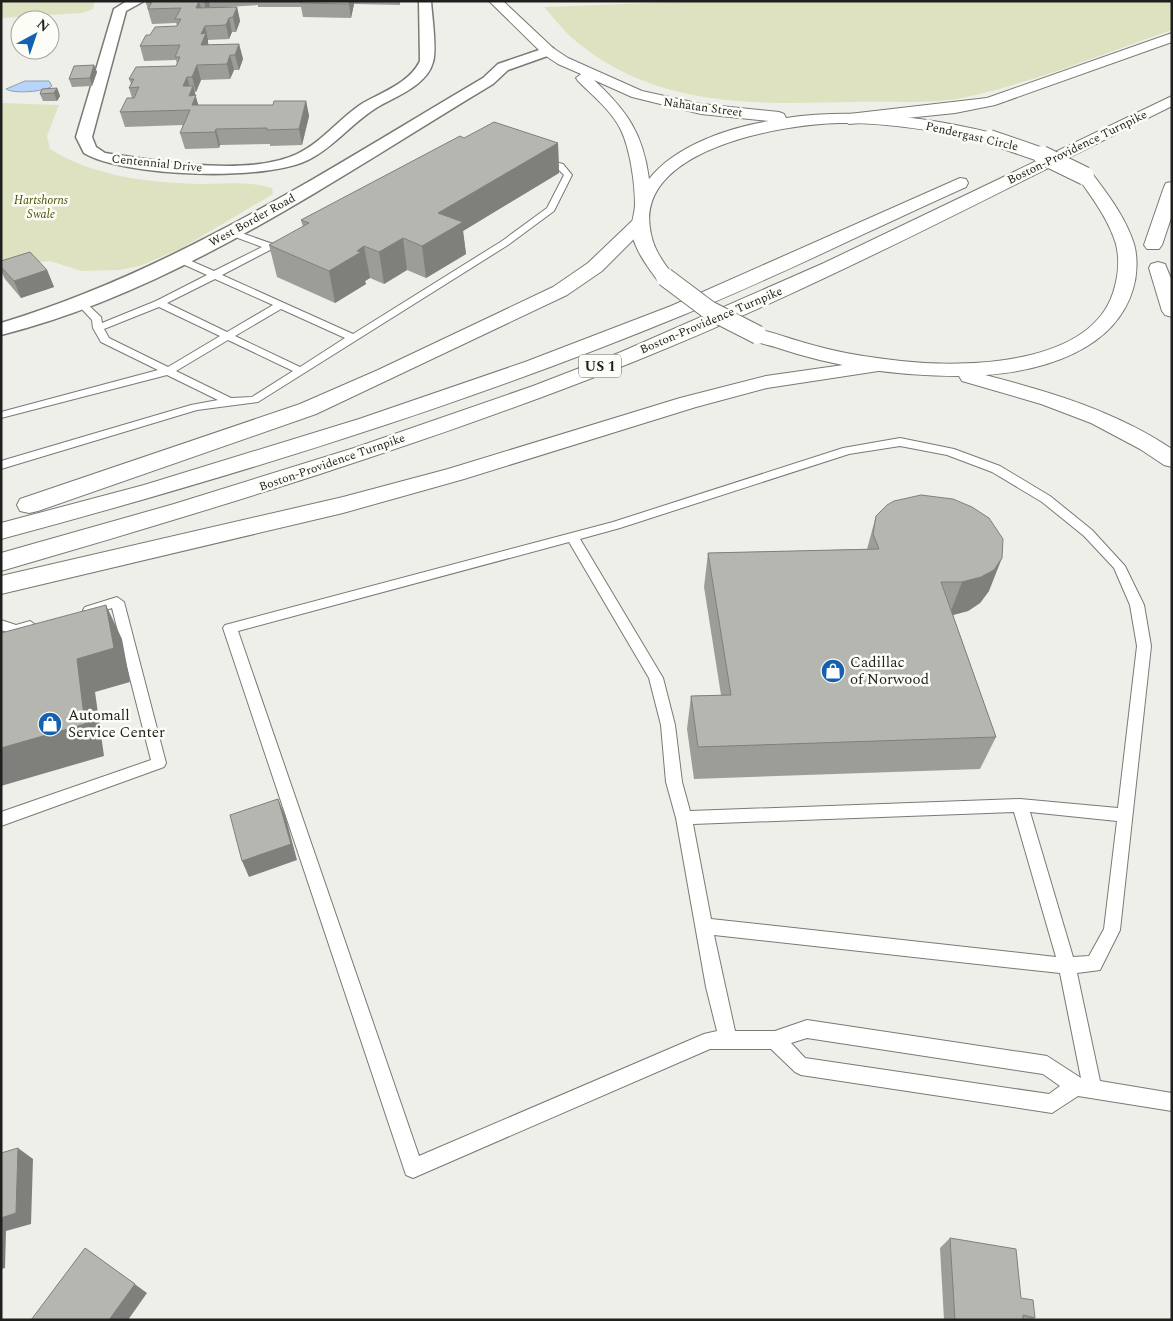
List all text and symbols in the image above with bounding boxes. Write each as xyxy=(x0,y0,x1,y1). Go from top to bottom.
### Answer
north arrow xyxy=(10,10,60,60)
text: N xyxy=(32,14,54,37)
street label: Nahatan Street xyxy=(662,93,744,122)
street label: Boston-Providence Turnpike xyxy=(1004,105,1150,190)
street label: Pendergast Circle xyxy=(924,117,1020,156)
street label: Centennial Drive xyxy=(111,149,203,178)
street label: West Border Road xyxy=(206,189,299,252)
park label: Hartshorns Swale xyxy=(14,191,69,224)
street label: Boston-Providence Turnpike xyxy=(637,282,786,359)
road number: US 1 xyxy=(579,354,621,378)
street label: Boston-Providence Turnpike xyxy=(257,428,408,496)
place label: Cadillac of Norwood xyxy=(850,651,929,691)
shop icon: Cadillac of Norwood xyxy=(820,658,846,684)
place label: Automall Service Center xyxy=(68,704,165,744)
shop icon: Automall Service Center xyxy=(37,711,63,737)

